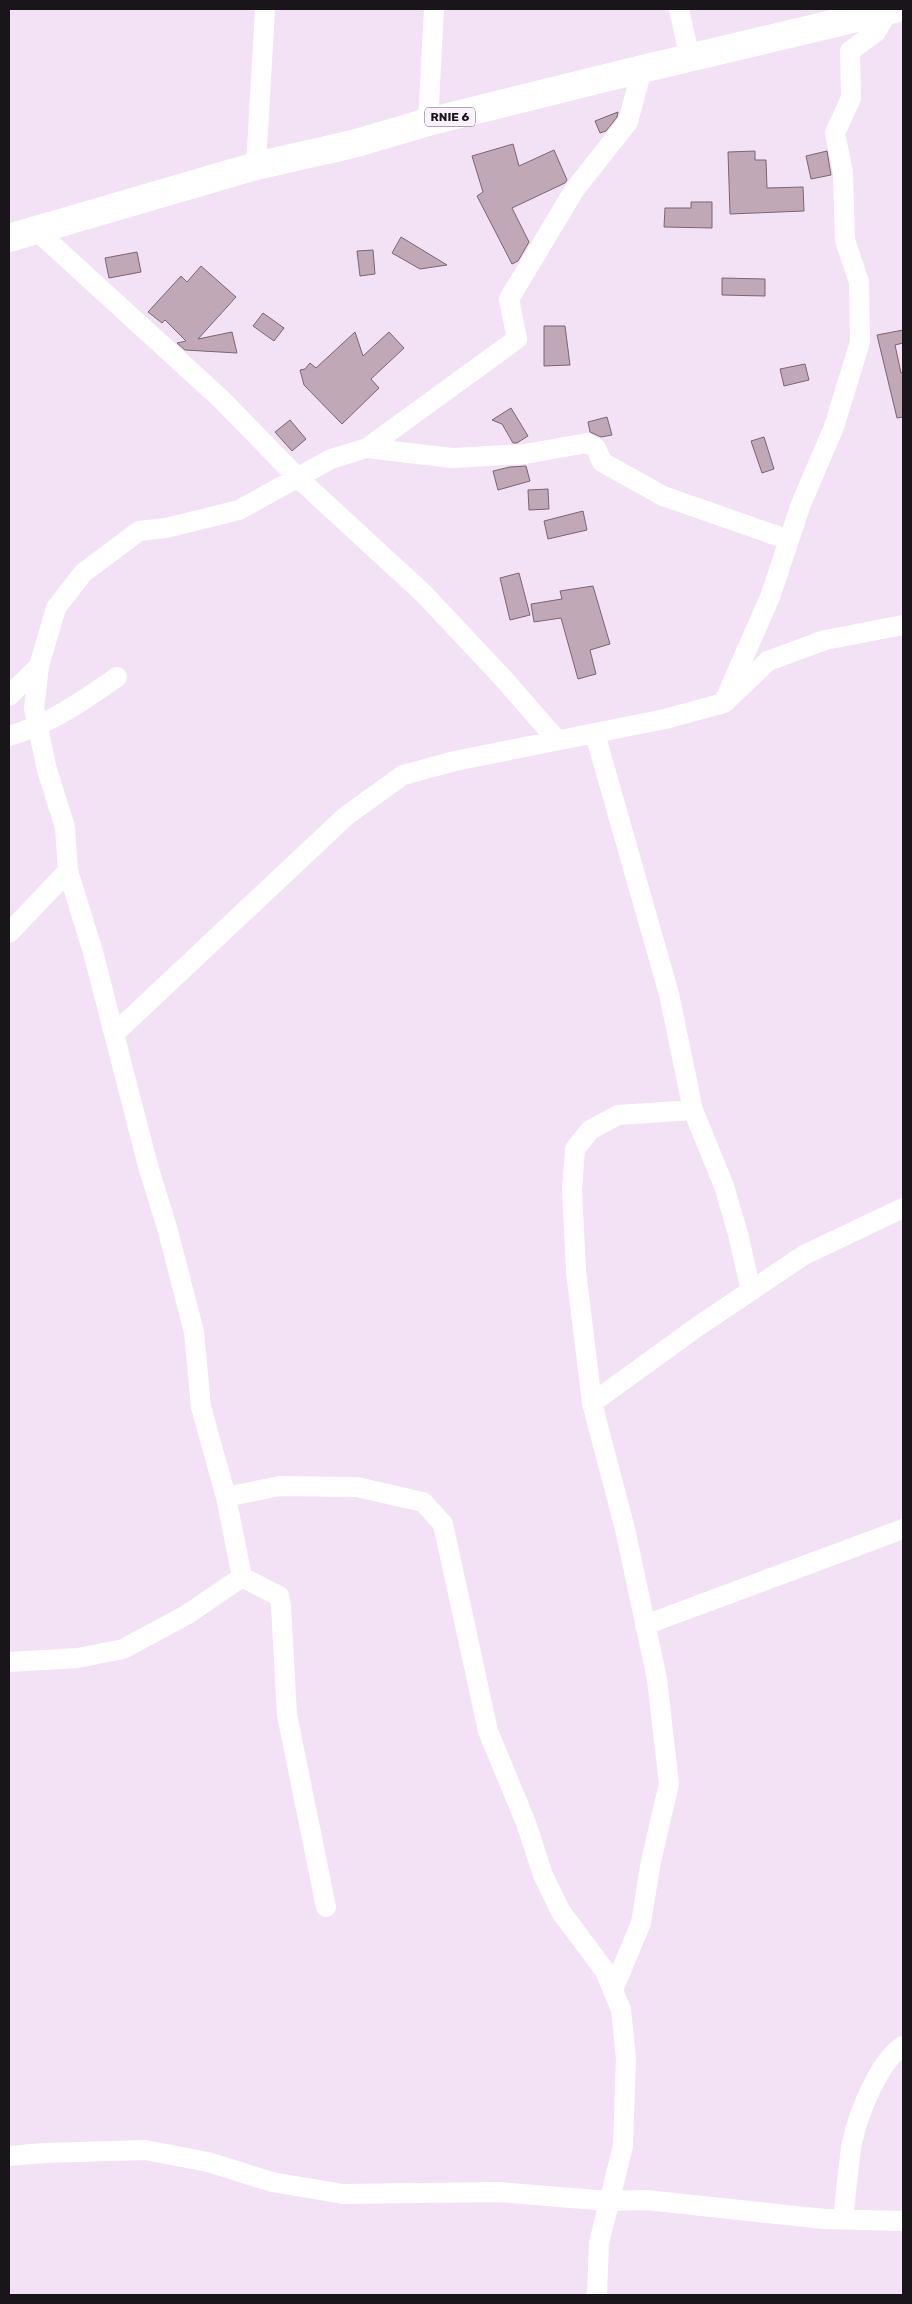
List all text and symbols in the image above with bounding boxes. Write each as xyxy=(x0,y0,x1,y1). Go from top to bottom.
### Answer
road number: RNIE 6 xyxy=(425,108,475,126)

